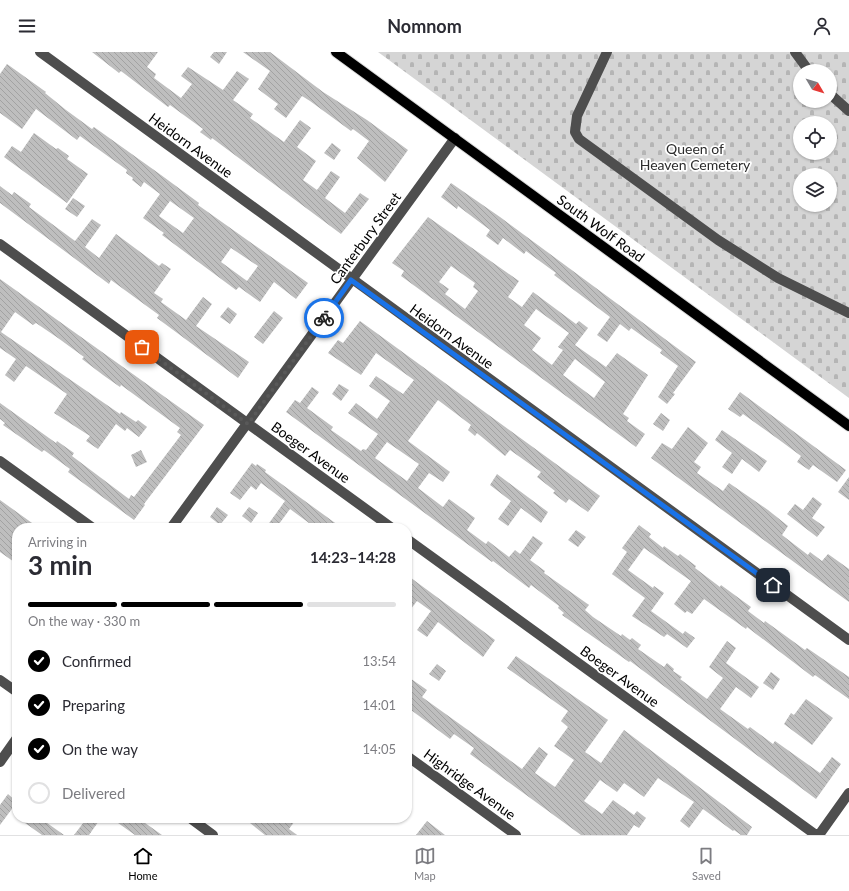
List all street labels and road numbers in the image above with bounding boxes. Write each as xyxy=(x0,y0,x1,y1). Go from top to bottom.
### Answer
street label: Heidorn Avenue xyxy=(146,109,236,181)
street label: Canterbury Street xyxy=(326,189,404,287)
street label: South Wolf Road xyxy=(554,191,648,265)
street label: Heidorn Avenue xyxy=(407,300,497,372)
street label: Boeger Avenue xyxy=(268,418,354,486)
street label: Boeger Avenue xyxy=(577,642,663,710)
street label: Highridge Avenue xyxy=(421,745,519,823)

